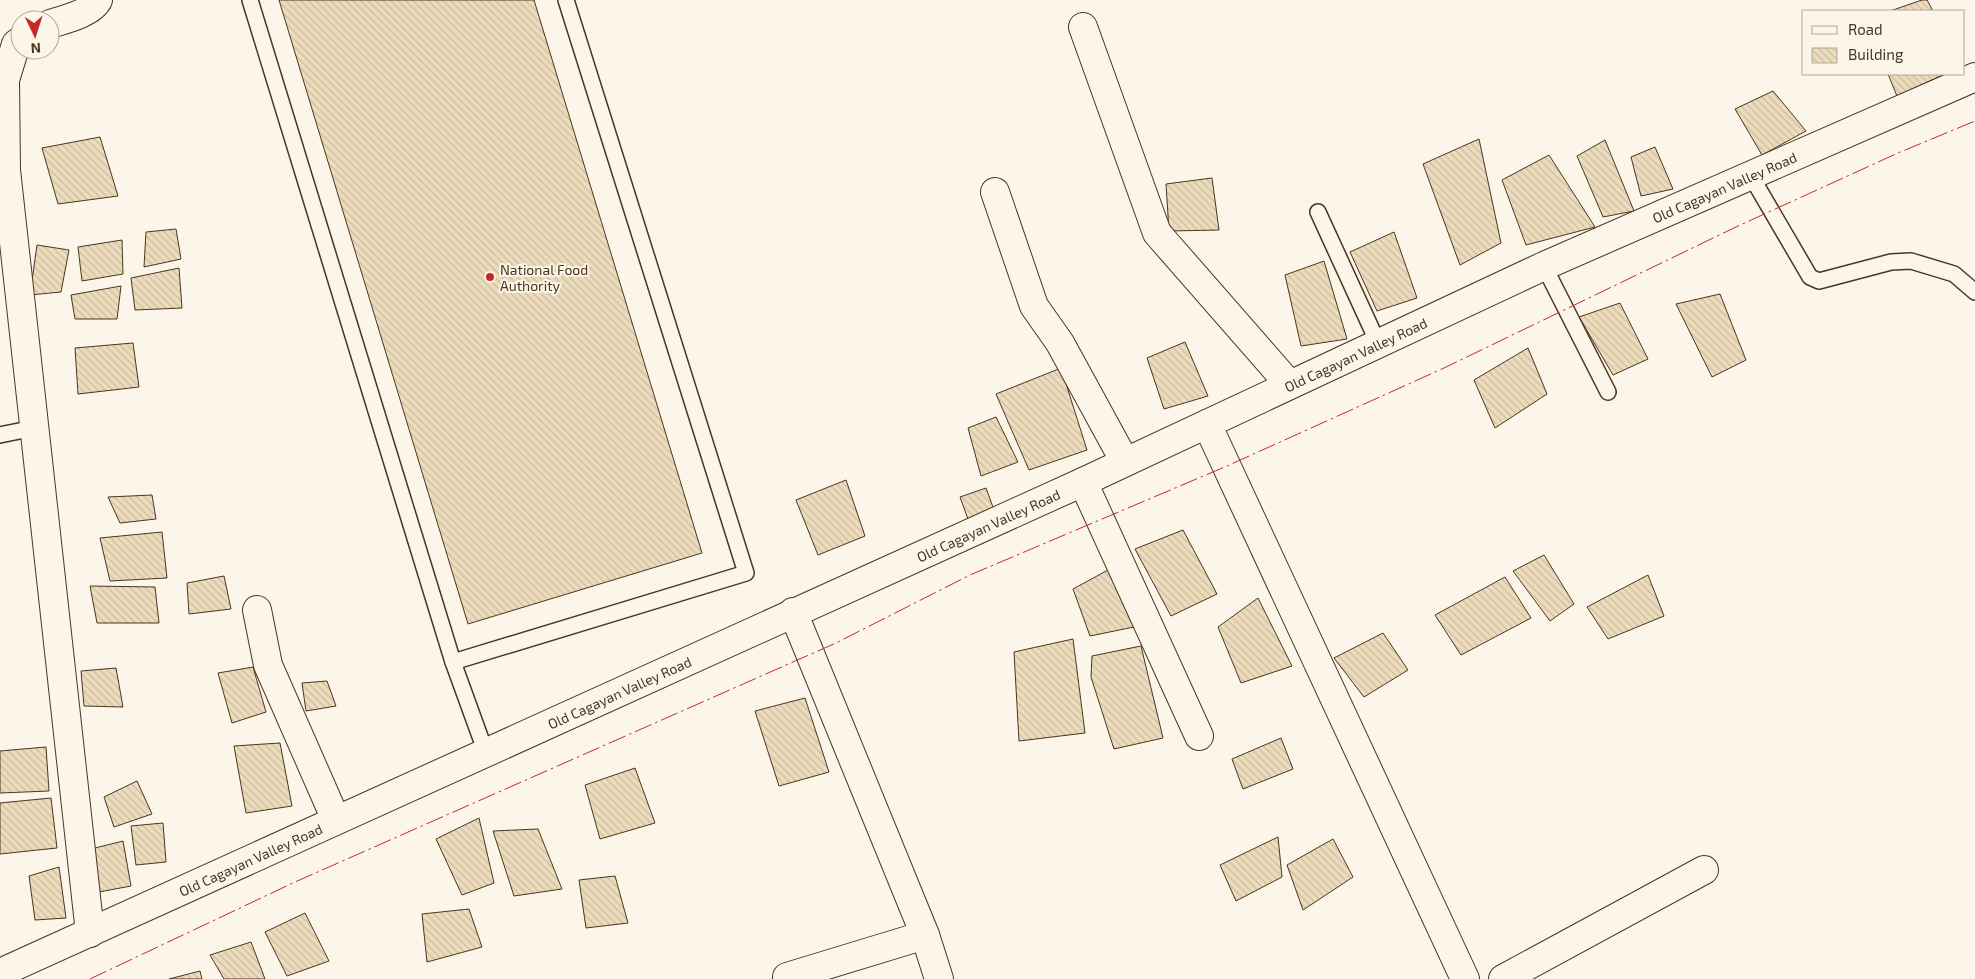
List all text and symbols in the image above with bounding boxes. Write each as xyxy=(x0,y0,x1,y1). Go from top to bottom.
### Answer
north arrow xyxy=(10,10,60,60)
legend xyxy=(1802,10,1965,75)
text: Road xyxy=(1848,20,1883,38)
text: N xyxy=(30,40,42,57)
text: Building xyxy=(1848,45,1904,63)
street label: Old Cagayan Valley Road xyxy=(1649,148,1799,226)
place label: National Food Authority xyxy=(500,261,588,294)
marker: National Food Authority xyxy=(484,271,496,283)
street label: Old Cagayan Valley Road xyxy=(1281,314,1430,395)
street label: Old Cagayan Valley Road xyxy=(914,485,1063,565)
street label: Old Cagayan Valley Road xyxy=(545,652,694,732)
street label: Old Cagayan Valley Road xyxy=(176,820,325,899)

